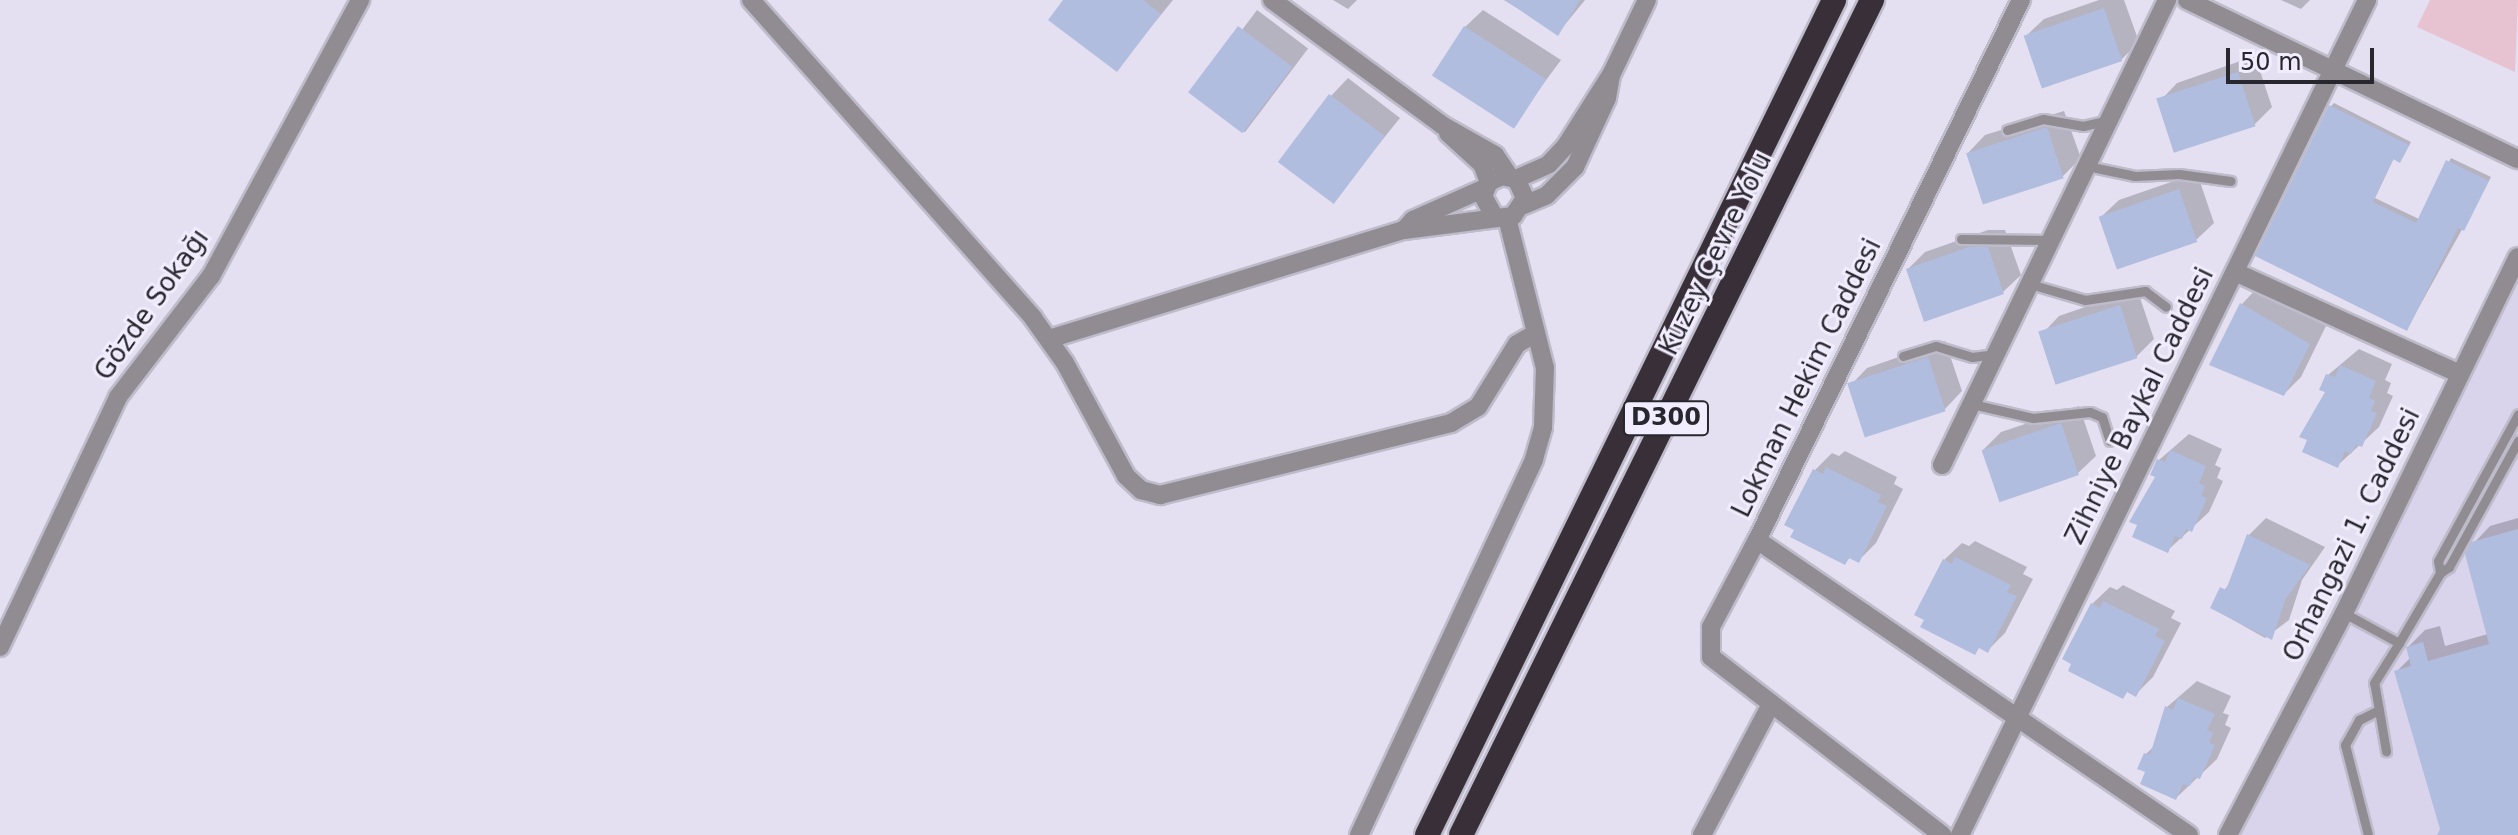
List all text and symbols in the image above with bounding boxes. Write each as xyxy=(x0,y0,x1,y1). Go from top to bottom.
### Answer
scale bar xyxy=(2230,32,2378,82)
text: 50 m xyxy=(2240,48,2302,76)
street label: Kuzey Çevre Yolu xyxy=(1653,148,1779,360)
street label: Gözde Sokağı xyxy=(88,224,216,386)
street label: Lokman Hekim Caddesi xyxy=(1726,234,1888,522)
street label: Zihniye Baykal Caddesi xyxy=(2059,263,2221,549)
road number: D300 xyxy=(1622,398,1710,438)
street label: Orhangazi 1. Caddesi xyxy=(2277,403,2427,667)

